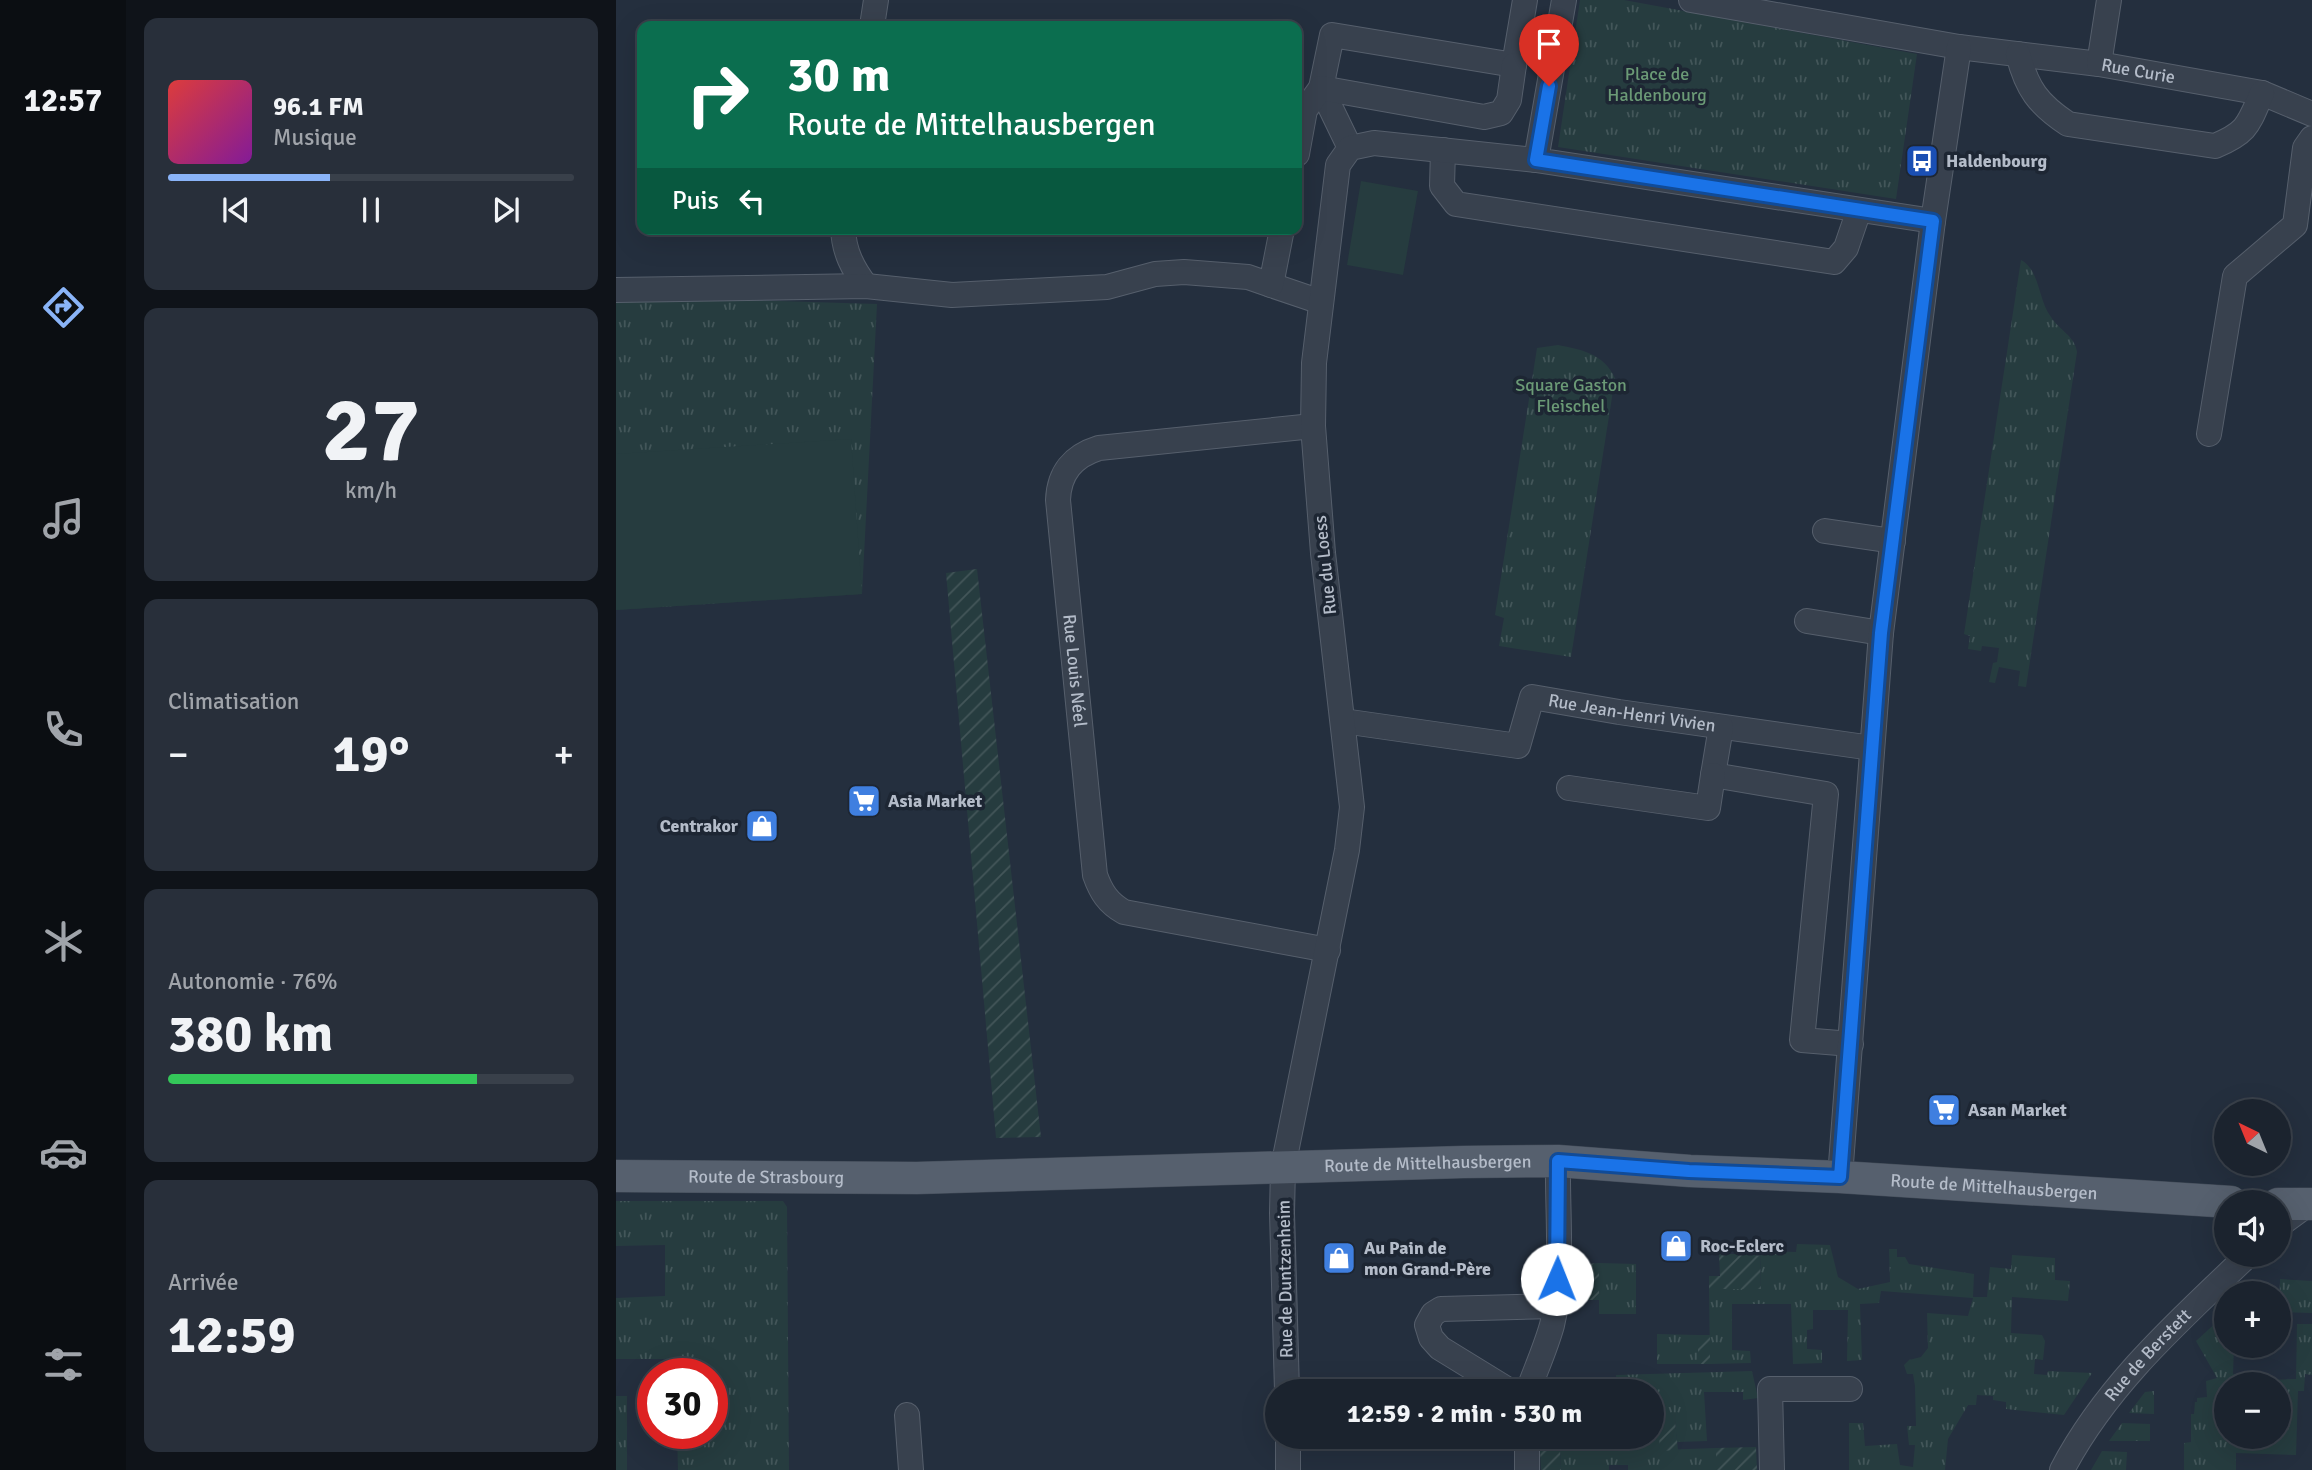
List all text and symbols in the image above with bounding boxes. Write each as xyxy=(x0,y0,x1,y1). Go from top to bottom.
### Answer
pin xyxy=(1519,14,1579,86)
icon: arrive xyxy=(1530,25,1568,63)
text: 30 m xyxy=(787,45,890,105)
icon: right xyxy=(672,49,763,140)
street label: Rue Curie xyxy=(2100,54,2177,88)
park label: Place de Haldenbourg xyxy=(1607,63,1707,106)
text: 12:57 xyxy=(24,81,102,120)
text: 96.1 FM xyxy=(273,91,364,123)
text: Route de Mittelhausbergen xyxy=(787,105,1156,144)
text: Musique xyxy=(273,123,357,152)
bus stop icon: Haldenbourg xyxy=(1903,142,1941,180)
place label: Haldenbourg xyxy=(1946,150,2047,172)
icon: left xyxy=(733,182,771,220)
text: Puis xyxy=(672,185,719,217)
icon: previous xyxy=(217,191,255,229)
icon: pause xyxy=(352,191,390,229)
icon: next xyxy=(487,191,525,229)
icon: directions xyxy=(39,283,88,332)
text: 27 xyxy=(322,374,420,487)
park label: Square Gaston Fleischel xyxy=(1515,374,1627,417)
text: km/h xyxy=(345,476,397,505)
icon: music xyxy=(39,494,88,543)
street label: Rue du Loess xyxy=(1309,514,1341,616)
street label: Rue Louis Néel xyxy=(1058,613,1091,728)
text: Climatisation xyxy=(168,687,299,716)
street label: Rue Jean-Henri Vivien xyxy=(1547,689,1717,737)
icon: phone xyxy=(39,705,88,754)
text: 19° xyxy=(333,722,409,786)
text: − xyxy=(168,731,189,778)
text: + xyxy=(553,731,574,778)
supermarket icon: Asia Market xyxy=(845,782,883,820)
place label: Asia Market xyxy=(888,790,983,812)
shop icon: Centrakor xyxy=(743,807,781,845)
place label: Centrakor xyxy=(660,815,739,837)
icon: climate xyxy=(39,917,88,966)
text: Autonomie · 76% xyxy=(168,967,338,996)
text: 380 km xyxy=(168,1002,333,1066)
supermarket icon: Asan Market xyxy=(1925,1091,1963,1129)
place label: Asan Market xyxy=(1968,1099,2067,1121)
north arrow xyxy=(2214,1099,2291,1176)
map controls xyxy=(2214,1099,2291,1449)
icon: car xyxy=(39,1128,88,1177)
street label: Route de Mittelhausbergen xyxy=(1324,1150,1532,1177)
street label: Route de Strasbourg xyxy=(688,1165,844,1189)
street label: Route de Mittelhausbergen xyxy=(1890,1169,2098,1204)
button: sound xyxy=(2214,1190,2291,1267)
street label: Rue de Duntzenheim xyxy=(1273,1200,1297,1358)
shop icon: Roc-Eclerc xyxy=(1657,1227,1695,1265)
place label: Roc-Eclerc xyxy=(1700,1235,1784,1257)
place label: Au Pain de mon Grand-Père xyxy=(1364,1237,1491,1280)
shop icon: Au Pain de mon Grand-Père xyxy=(1320,1239,1358,1277)
position arrow xyxy=(1520,1242,1594,1316)
text: Arrivée xyxy=(168,1268,239,1297)
button: + xyxy=(2214,1281,2291,1358)
text: 12:59 xyxy=(168,1303,296,1367)
street label: Rue de Berstett xyxy=(2100,1304,2196,1406)
icon: filters xyxy=(39,1340,88,1389)
speed limit sign: 30 xyxy=(637,1358,728,1449)
button: − xyxy=(2214,1372,2291,1449)
text: 12:59 · 2 min · 530 m xyxy=(1347,1398,1582,1430)

